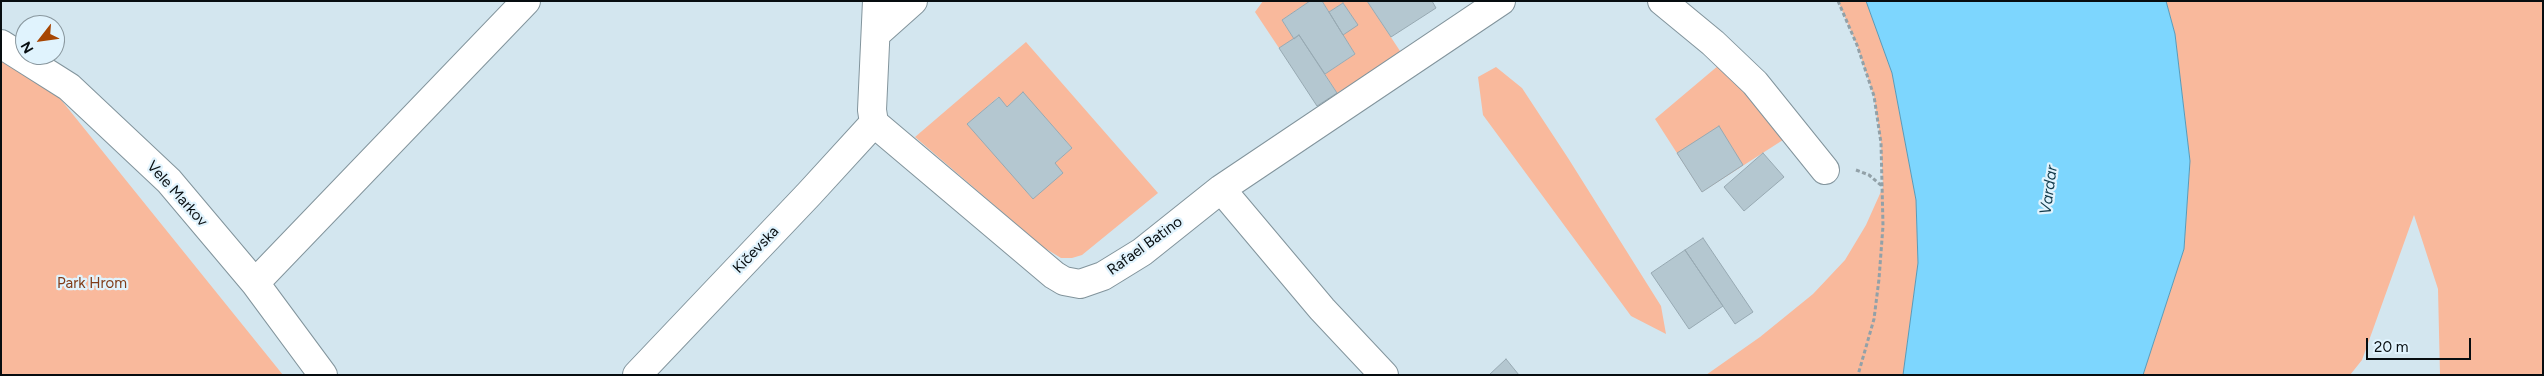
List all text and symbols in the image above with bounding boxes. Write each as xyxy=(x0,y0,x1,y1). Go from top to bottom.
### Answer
north arrow xyxy=(15,15,65,65)
text: N xyxy=(17,38,38,56)
street label: Vele Markov xyxy=(143,158,211,230)
water label: Vardar xyxy=(2036,164,2062,216)
street label: Rafael Batino xyxy=(1104,213,1186,279)
street label: Kičevska xyxy=(729,223,783,277)
park label: Park Hrom xyxy=(57,275,127,293)
scale bar xyxy=(2369,328,2474,360)
text: 20 m xyxy=(2374,338,2408,356)

